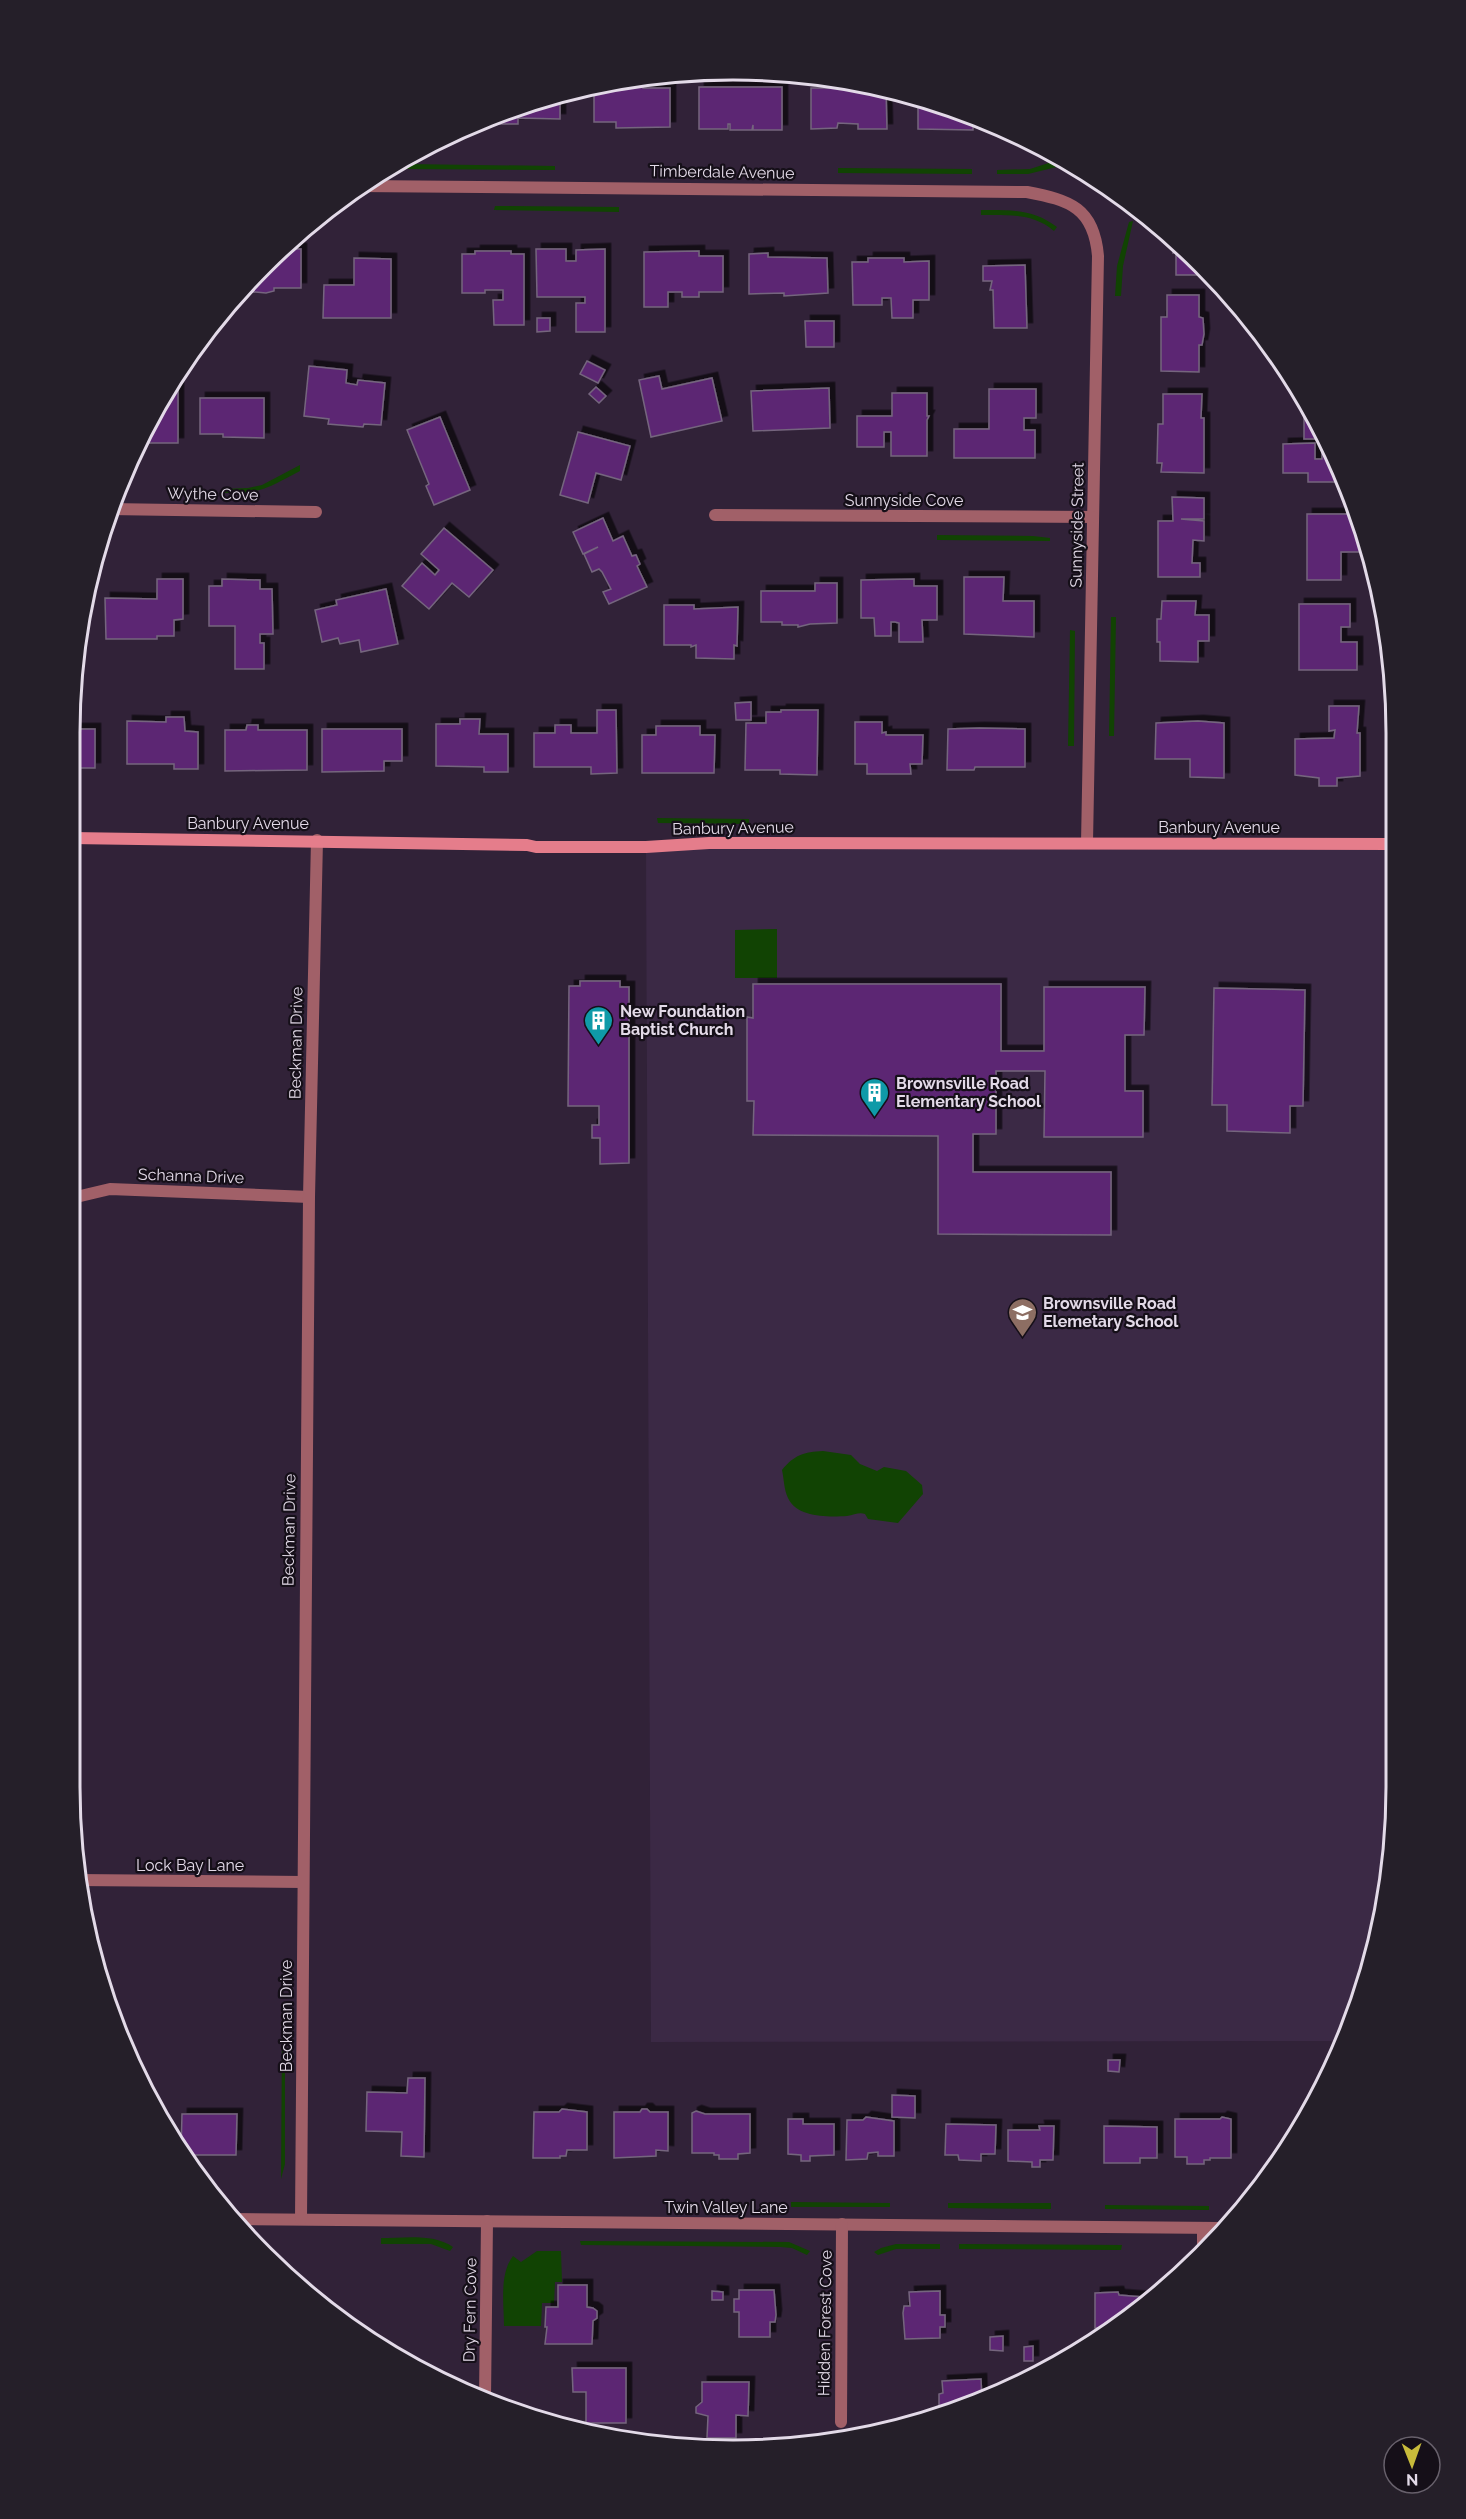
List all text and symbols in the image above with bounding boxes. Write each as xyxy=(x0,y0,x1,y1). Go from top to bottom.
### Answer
street label: Timberdale Avenue xyxy=(649,161,795,183)
street label: Sunnyside Street xyxy=(1066,462,1088,588)
street label: Wythe Cove xyxy=(167,484,259,504)
street label: Sunnyside Cove xyxy=(845,491,963,510)
street label: Banbury Avenue xyxy=(187,814,309,833)
street label: Banbury Avenue xyxy=(672,817,794,839)
street label: Banbury Avenue xyxy=(1158,818,1280,837)
street label: Beckman Drive xyxy=(286,987,306,1099)
place label: New Foundation Baptist Church xyxy=(620,1002,745,1039)
building icon: New Foundation Baptist Church xyxy=(583,1004,615,1046)
place label: Brownsville Road Elementary School xyxy=(896,1074,1042,1111)
building icon: Brownsville Road Elementary School xyxy=(859,1076,891,1118)
street label: Schanna Drive xyxy=(138,1165,244,1187)
place label: Brownsville Road Elemetary School xyxy=(1043,1294,1179,1331)
school or university icon: Brownsville Road Elemetary School xyxy=(1006,1296,1038,1338)
street label: Beckman Drive xyxy=(279,1474,299,1586)
street label: Lock Bay Lane xyxy=(136,1856,244,1875)
street label: Beckman Drive xyxy=(277,1960,296,2072)
street label: Twin Valley Lane xyxy=(664,2198,788,2217)
street label: Hidden Forest Cove xyxy=(814,2250,836,2396)
street label: Dry Fern Cove xyxy=(460,2258,480,2362)
north arrow xyxy=(1382,2435,1442,2495)
text: N xyxy=(1406,2470,1419,2489)

